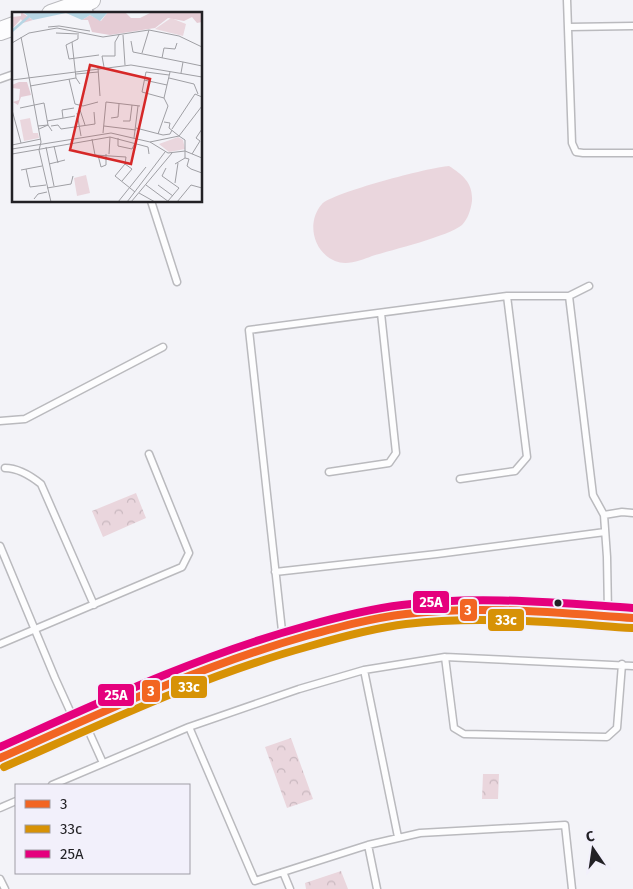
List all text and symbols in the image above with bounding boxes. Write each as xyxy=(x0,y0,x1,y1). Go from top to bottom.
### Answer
inset map xyxy=(12,12,202,202)
line badge: 25А xyxy=(412,590,450,614)
text: 25А xyxy=(419,594,443,611)
line badge: 3 xyxy=(459,598,478,622)
unlabelled marker xyxy=(553,598,563,608)
text: 3 xyxy=(463,602,472,619)
line badge: 33с xyxy=(487,608,525,632)
text: 33с xyxy=(494,612,517,629)
line badge: 33с xyxy=(170,675,208,699)
line badge: 3 xyxy=(141,679,161,703)
text: 33с xyxy=(177,679,200,696)
line badge: 25А xyxy=(97,683,135,707)
text: 3 xyxy=(146,683,155,700)
text: 25А xyxy=(104,687,128,704)
legend xyxy=(15,784,190,874)
text: 3 xyxy=(60,795,68,813)
text: 33с xyxy=(60,820,82,838)
north arrow xyxy=(568,824,618,874)
text: С xyxy=(584,828,596,846)
text: 25А xyxy=(60,845,84,863)

